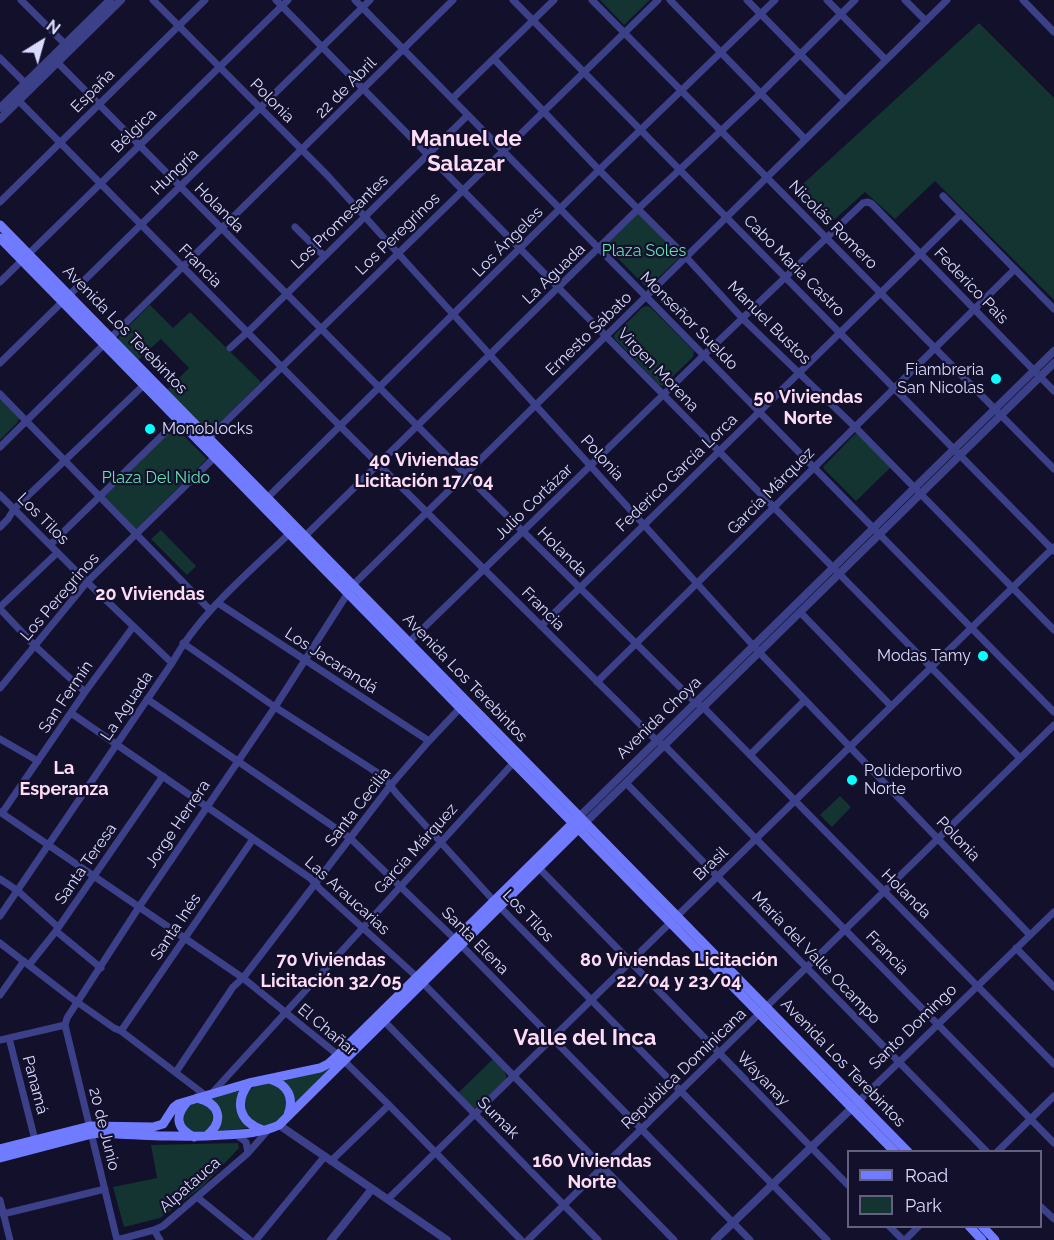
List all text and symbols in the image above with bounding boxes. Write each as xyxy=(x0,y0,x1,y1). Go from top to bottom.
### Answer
north arrow xyxy=(12,12,72,72)
text: N xyxy=(43,16,64,38)
street label: 22 de Abril xyxy=(312,54,380,122)
street label: España xyxy=(67,65,119,117)
street label: Polonia xyxy=(246,75,298,127)
street label: Bélgica xyxy=(107,105,161,157)
district label: Manuel de Salazar xyxy=(410,126,522,178)
street label: Hungría xyxy=(147,145,203,199)
street label: Los Promesantes xyxy=(287,171,393,273)
street label: Nicolás Romero xyxy=(785,177,881,273)
street label: Holanda xyxy=(190,179,248,237)
street label: Los Peregrinos xyxy=(352,189,444,279)
street label: Los Ángeles xyxy=(469,203,547,281)
street label: Cabo Maria Castro xyxy=(739,211,849,321)
street label: La Aguada xyxy=(519,239,589,309)
street label: Francia xyxy=(174,240,226,292)
park label: Plaza Soles xyxy=(602,241,686,261)
street label: Federico Pais xyxy=(930,244,1012,328)
street label: Avenida Los Terebintos xyxy=(59,262,191,398)
street label: Monseñor Sueldo xyxy=(636,268,742,374)
street label: Manuel Bustos xyxy=(723,277,815,369)
street label: Ernesto Sábato xyxy=(542,288,636,380)
street label: Virgen Morena xyxy=(613,324,703,416)
place label: Fiambreria San Nicolas xyxy=(897,360,984,398)
marker: Fiambreria San Nicolas xyxy=(989,372,1003,386)
district label: 50 Viviendas Norte xyxy=(753,387,863,430)
street label: Federico García Lorca xyxy=(612,410,742,536)
place label: Monoblocks xyxy=(162,419,253,439)
marker: Monoblocks xyxy=(143,422,157,436)
street label: Polonia xyxy=(577,431,627,485)
street label: García Márquez xyxy=(723,443,819,539)
district label: 40 Viviendas Licitación 17/04 xyxy=(354,450,494,492)
street label: Julio Cortázar xyxy=(491,460,577,544)
park label: Plaza Del Nido xyxy=(102,468,210,488)
street label: Los Tilos xyxy=(13,489,73,549)
street label: Holanda xyxy=(533,523,591,581)
street label: Los Peregrinos xyxy=(17,549,103,645)
street label: Francia xyxy=(517,583,569,635)
district label: 20 Viviendas xyxy=(95,584,205,606)
street label: Avenida Los Terebintos xyxy=(399,610,531,746)
street label: Los Jacarandá xyxy=(281,624,381,698)
place label: Modas Tamy xyxy=(877,646,971,666)
marker: Modas Tamy xyxy=(976,649,990,663)
street label: San Fermín xyxy=(35,657,97,737)
street label: La Aguada xyxy=(97,668,157,744)
street label: Avenida Choya xyxy=(613,673,705,763)
district label: La Esperanza xyxy=(19,758,109,800)
place label: Polideportivo Norte xyxy=(864,761,962,799)
street label: Santa Cecilia xyxy=(321,764,395,850)
marker: Polideportivo Norte xyxy=(845,773,859,787)
street label: Jorge Herrera xyxy=(142,777,214,871)
street label: García Márquez xyxy=(370,800,462,898)
street label: Polonia xyxy=(932,813,984,865)
street label: Santa Teresa xyxy=(51,820,121,908)
street label: Brasil xyxy=(690,843,732,885)
street label: Las Araucarias xyxy=(301,853,393,939)
street label: Holanda xyxy=(877,865,935,923)
street label: Los Tilos xyxy=(498,886,558,946)
street label: María del Valle Ocampo xyxy=(748,888,884,1028)
street label: Santa Inés xyxy=(147,890,205,964)
street label: Santa Elena xyxy=(437,903,513,979)
street label: Francia xyxy=(862,927,912,979)
district label: 70 Viviendas Licitación 32/05 xyxy=(261,950,401,992)
district label: 80 Viviendas Licitación 22/04 y 23/04 xyxy=(580,950,778,992)
street label: Santo Domingo xyxy=(865,980,961,1074)
street label: Avenida Los Terebintos xyxy=(777,995,909,1131)
street label: El Chañar xyxy=(294,1000,360,1060)
street label: República Dominicana xyxy=(618,1005,750,1133)
district label: Valle del Inca xyxy=(514,1025,656,1051)
street label: Wayanay xyxy=(732,1048,794,1110)
street label: Panamá xyxy=(18,1054,52,1116)
street label: 20 de Junio xyxy=(84,1085,124,1173)
street label: Sumak xyxy=(473,1093,523,1143)
legend xyxy=(847,1150,1042,1228)
district label: 160 Viviendas Norte xyxy=(533,1151,651,1194)
street label: Alpatauca xyxy=(155,1153,225,1217)
text: Road xyxy=(905,1165,948,1186)
text: Park xyxy=(905,1195,942,1216)

